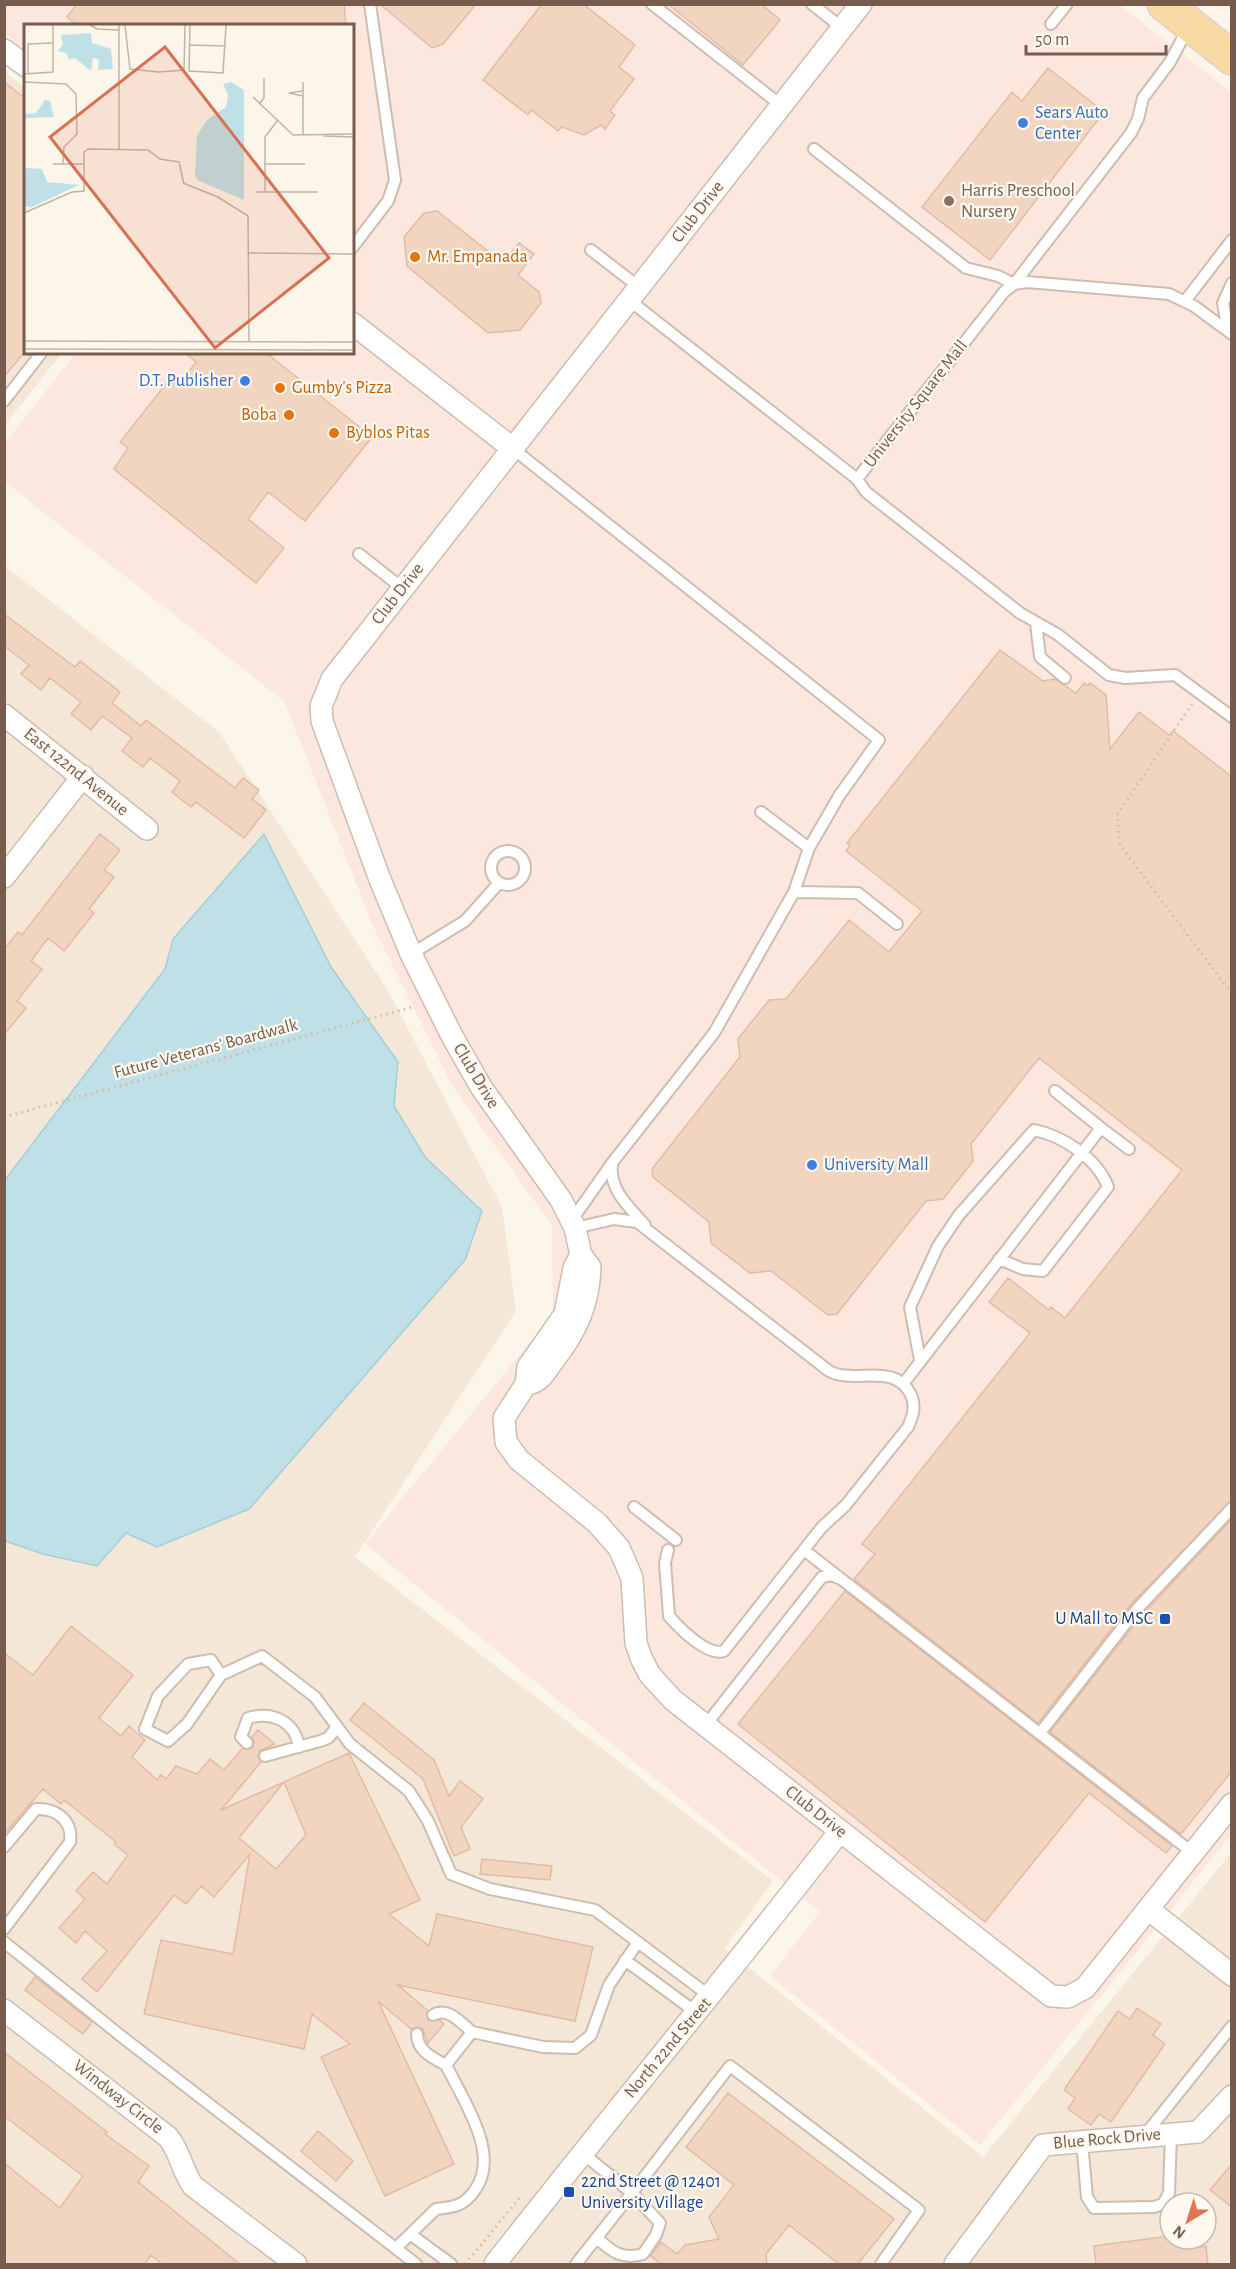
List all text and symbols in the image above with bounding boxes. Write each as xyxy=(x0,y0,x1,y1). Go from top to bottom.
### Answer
scale bar xyxy=(1026,18,1166,56)
inset map xyxy=(24,24,354,354)
text: 50 m xyxy=(1035,31,1069,49)
place label: Sears Auto Center xyxy=(1035,104,1109,143)
marker: Sears Auto Center xyxy=(1016,116,1030,130)
street label: Club Drive xyxy=(669,178,727,246)
place label: Harris Preschool Nursery xyxy=(961,182,1075,221)
marker: Harris Preschool Nursery xyxy=(942,194,956,208)
place label: Mr. Empanada xyxy=(427,248,528,266)
marker: Mr. Empanada xyxy=(408,250,422,264)
street label: University Square Mall xyxy=(861,337,971,471)
place label: D.T. Publisher xyxy=(139,372,233,390)
marker: D.T. Publisher xyxy=(238,374,252,388)
place label: Gumby's Pizza xyxy=(292,379,392,397)
marker: Gumby's Pizza xyxy=(273,381,287,395)
place label: Boba xyxy=(241,406,277,424)
marker: Boba xyxy=(282,408,296,422)
place label: Byblos Pitas xyxy=(346,424,430,442)
marker: Byblos Pitas xyxy=(327,426,341,440)
street label: Club Drive xyxy=(369,560,427,628)
street label: East 122nd Avenue xyxy=(20,725,132,819)
street label: Future Veterans' Boardwalk xyxy=(112,1016,301,1082)
street label: Club Drive xyxy=(450,1040,502,1112)
place label: University Mall xyxy=(824,1156,929,1174)
marker: University Mall xyxy=(805,1158,819,1172)
place label: U Mall to MSC xyxy=(1055,1610,1153,1628)
marker: U Mall to MSC xyxy=(1158,1612,1172,1626)
street label: Club Drive xyxy=(782,1783,850,1841)
street label: North 22nd Street xyxy=(621,1994,715,2102)
street label: Windway Circle xyxy=(70,2056,166,2138)
street label: Blue Rock Drive xyxy=(1052,2125,1162,2153)
place label: 22nd Street @ 12401 University Village xyxy=(581,2173,721,2212)
marker: 22nd Street @ 12401 University Village xyxy=(562,2185,576,2199)
north arrow xyxy=(1158,2191,1218,2251)
text: N xyxy=(1170,2222,1189,2242)

